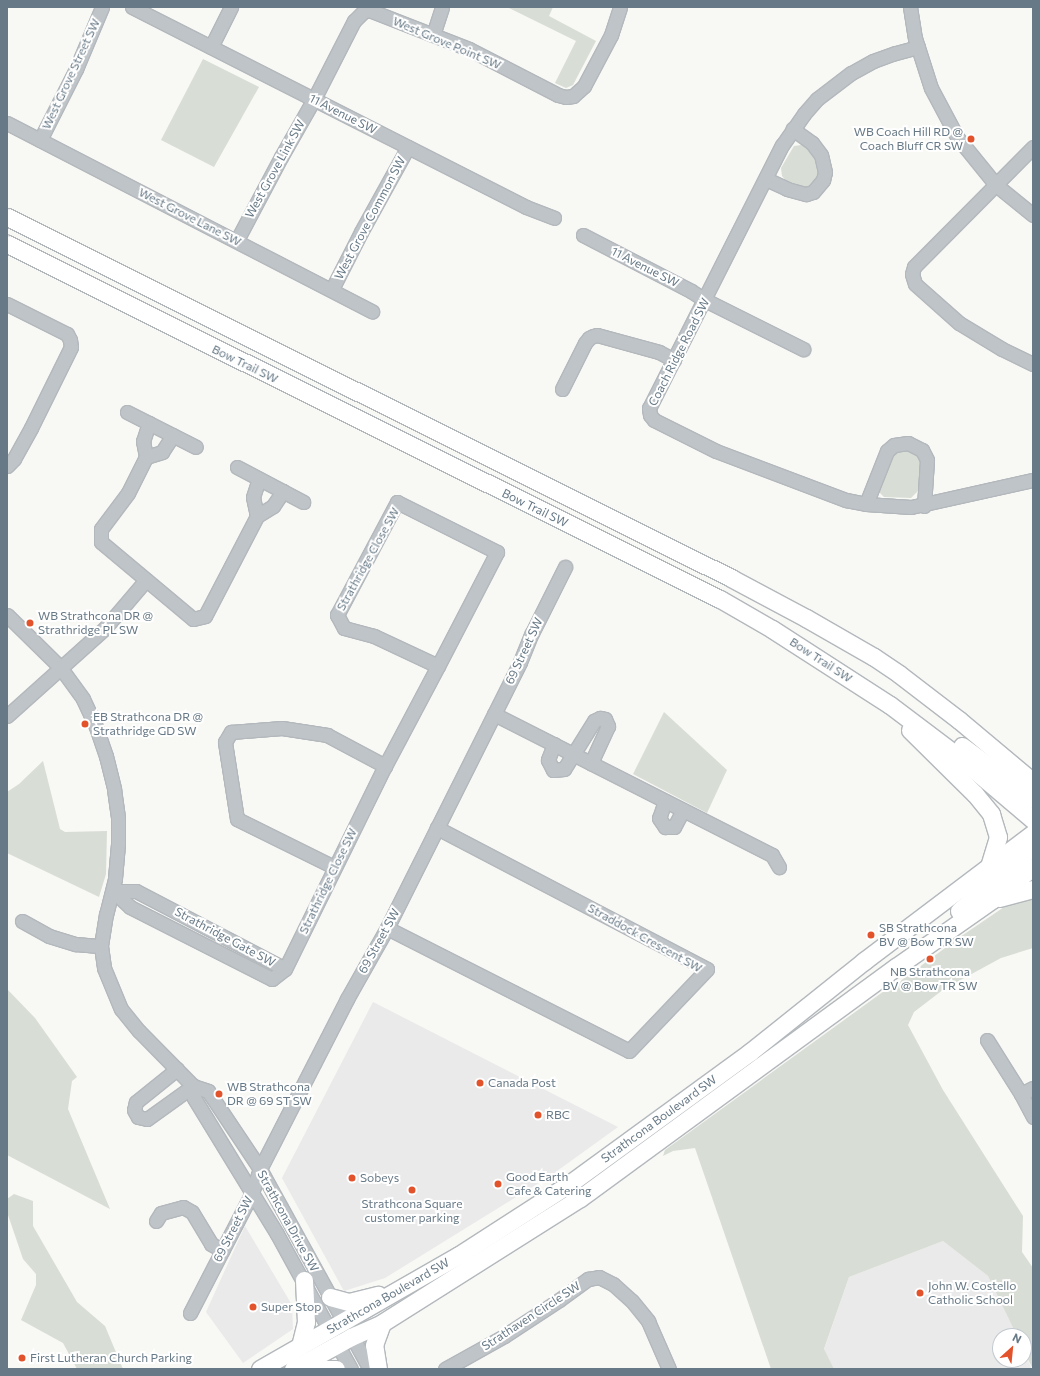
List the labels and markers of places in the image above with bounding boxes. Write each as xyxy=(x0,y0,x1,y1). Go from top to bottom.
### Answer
place label: WB Coach Hill RD @ Coach Bluff CR SW xyxy=(854,125,963,153)
marker: WB Coach Hill RD @ Coach Bluff CR SW xyxy=(966,134,976,144)
place label: WB Strathcona DR @ Strathridge PL SW xyxy=(38,609,153,637)
marker: WB Strathcona DR @ Strathridge PL SW xyxy=(25,618,35,628)
place label: EB Strathcona DR @ Strathridge GD SW xyxy=(93,710,203,738)
marker: EB Strathcona DR @ Strathridge GD SW xyxy=(80,719,90,729)
place label: SB Strathcona BV @ Bow TR SW xyxy=(879,921,974,949)
marker: SB Strathcona BV @ Bow TR SW xyxy=(866,930,876,940)
marker: NB Strathcona BV @ Bow TR SW xyxy=(925,954,935,964)
place label: NB Strathcona BV @ Bow TR SW xyxy=(883,965,977,993)
place label: Canada Post xyxy=(488,1076,556,1090)
marker: Canada Post xyxy=(475,1078,485,1088)
place label: WB Strathcona DR @ 69 ST SW xyxy=(227,1080,312,1108)
marker: WB Strathcona DR @ 69 ST SW xyxy=(214,1089,224,1099)
place label: RBC xyxy=(546,1108,570,1122)
marker: RBC xyxy=(533,1110,543,1120)
place label: Good Earth Cafe & Catering xyxy=(506,1170,592,1198)
place label: Sobeys xyxy=(360,1171,399,1185)
marker: Sobeys xyxy=(347,1173,357,1183)
marker: Good Earth Cafe & Catering xyxy=(493,1179,503,1189)
marker: Strathcona Square customer parking xyxy=(407,1185,417,1195)
place label: Strathcona Square customer parking xyxy=(361,1197,463,1225)
place label: John W. Costello Catholic School xyxy=(928,1279,1016,1307)
marker: John W. Costello Catholic School xyxy=(915,1288,925,1298)
place label: Super Stop xyxy=(261,1300,321,1314)
marker: Super Stop xyxy=(248,1302,258,1312)
place label: First Lutheran Church Parking xyxy=(30,1351,192,1365)
marker: First Lutheran Church Parking xyxy=(17,1353,27,1363)

